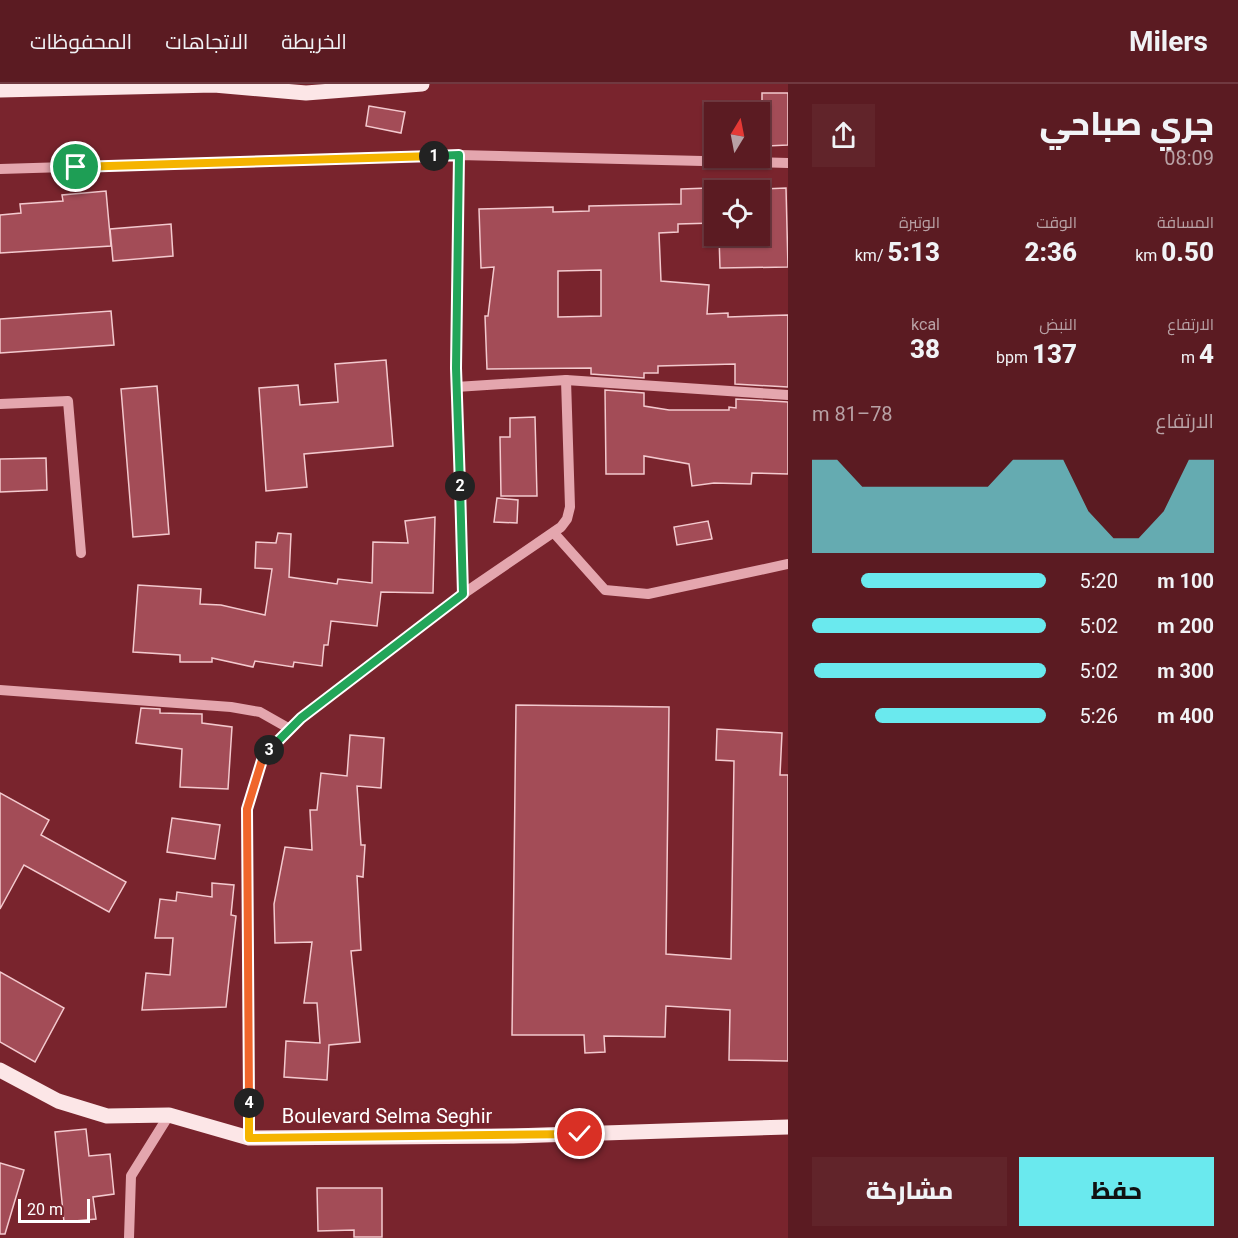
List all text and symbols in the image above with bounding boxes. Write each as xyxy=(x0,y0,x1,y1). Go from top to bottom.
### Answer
text: Milers xyxy=(1129,25,1208,58)
text: المحفوظات xyxy=(30,30,132,54)
text: الاتجاهات xyxy=(165,30,248,54)
text: الخريطة xyxy=(281,30,347,54)
north arrow xyxy=(704,102,770,168)
map controls xyxy=(704,102,770,246)
button: share xyxy=(812,104,875,167)
text: جري صباحي xyxy=(1039,104,1214,143)
pin xyxy=(50,141,101,192)
pin: 1 xyxy=(419,141,449,171)
text: 1 xyxy=(429,146,439,165)
text: 08:09 xyxy=(1164,146,1214,170)
icon: arrive xyxy=(59,150,92,183)
button: locate xyxy=(704,180,770,246)
text: الوتيرة xyxy=(899,213,940,232)
text: الوقت xyxy=(1036,213,1077,232)
text: المسافة xyxy=(1157,213,1214,232)
text: 5:13 xyxy=(887,237,940,267)
text: 2:36 xyxy=(1024,237,1077,267)
text: 0.50 xyxy=(1161,237,1214,267)
text: /km xyxy=(855,246,887,265)
text: km xyxy=(1135,246,1161,265)
text: kcal xyxy=(911,315,940,334)
text: النبض xyxy=(1039,315,1077,334)
text: الارتفاع xyxy=(1167,315,1214,334)
text: 38 xyxy=(910,334,940,364)
text: 137 xyxy=(1032,339,1077,369)
text: 4 xyxy=(1199,339,1214,369)
text: bpm xyxy=(996,348,1032,367)
text: m xyxy=(1181,348,1199,367)
text: 78–81 m xyxy=(812,402,893,426)
text: الارتفاع xyxy=(1155,409,1214,433)
pin: 2 xyxy=(445,471,475,501)
text: 2 xyxy=(455,476,465,495)
text: 5:20 xyxy=(1079,569,1118,593)
text: 100 m xyxy=(1157,569,1214,593)
text: 5:02 xyxy=(1079,614,1118,638)
text: 200 m xyxy=(1157,614,1214,638)
text: 5:02 xyxy=(1079,659,1118,683)
text: 300 m xyxy=(1157,659,1214,683)
text: 5:26 xyxy=(1079,704,1118,728)
text: 400 m xyxy=(1157,704,1214,728)
pin: 3 xyxy=(254,735,284,765)
text: 3 xyxy=(264,740,274,759)
pin: 4 xyxy=(234,1088,264,1118)
text: 4 xyxy=(244,1093,254,1112)
street label: Boulevard Selma Seghir xyxy=(282,1104,493,1128)
pin xyxy=(554,1108,605,1159)
icon: check xyxy=(563,1117,596,1150)
button: مشاركة xyxy=(812,1157,1007,1226)
button: حفظ xyxy=(1019,1157,1214,1226)
scale bar xyxy=(18,1196,90,1224)
text: 20 m xyxy=(27,1200,63,1219)

